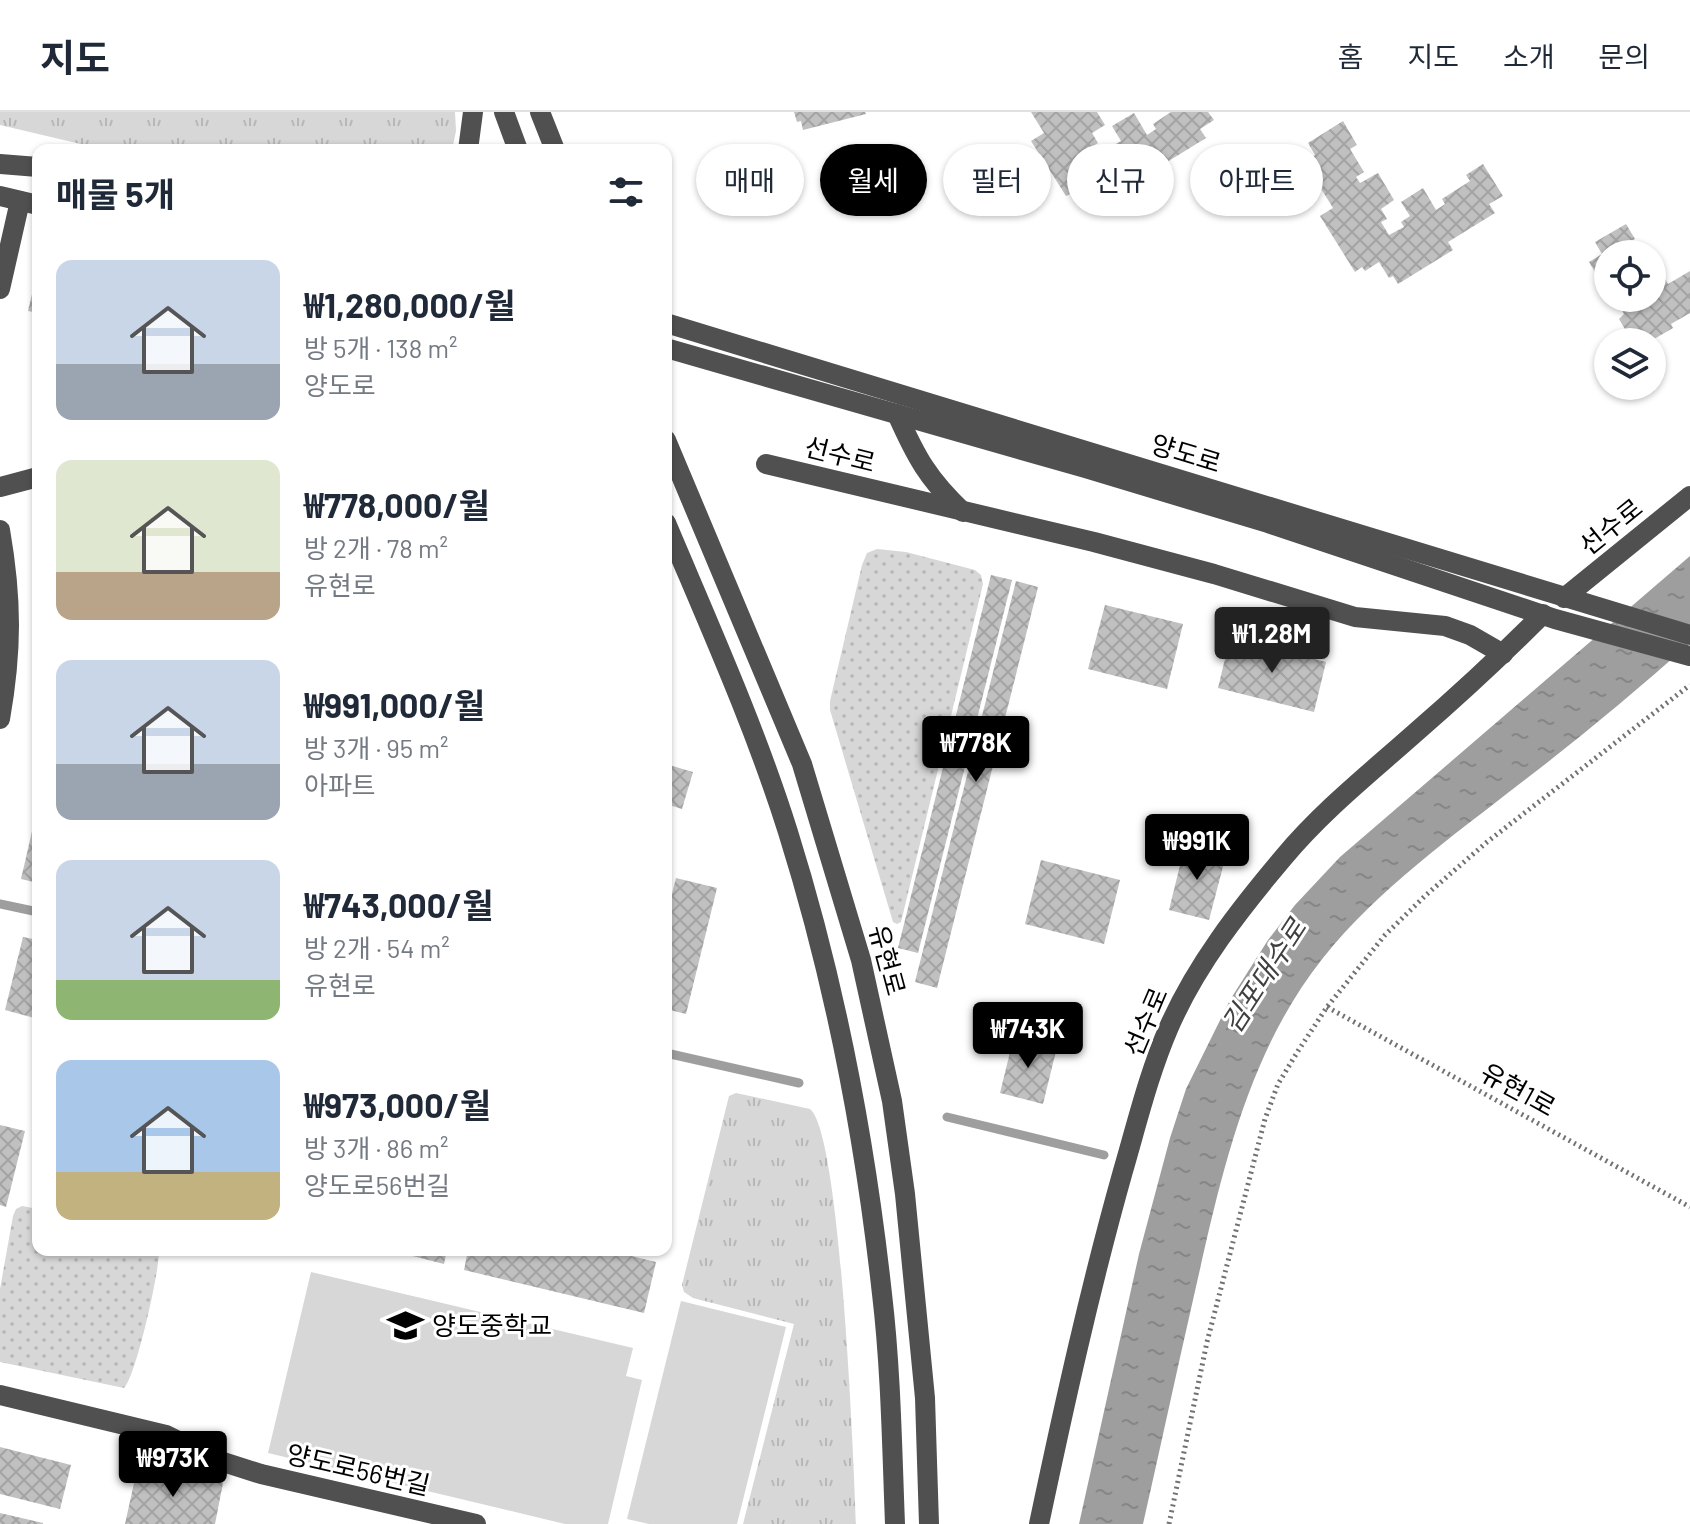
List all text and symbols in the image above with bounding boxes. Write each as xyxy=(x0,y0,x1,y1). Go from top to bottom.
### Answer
text: 지도 xyxy=(40,34,110,80)
text: 홈 xyxy=(1338,39,1363,73)
text: 지도 xyxy=(1407,39,1459,73)
text: 소개 xyxy=(1503,39,1554,73)
text: 문의 xyxy=(1598,39,1650,73)
chip: 매매 xyxy=(696,144,804,216)
chip: 월세 xyxy=(820,144,927,216)
chip: 필터 xyxy=(943,144,1051,216)
chip: 신규 xyxy=(1067,144,1174,216)
chip: 아파트 xyxy=(1190,144,1323,216)
icon: filters xyxy=(604,170,648,214)
text: 매물 5개 xyxy=(56,173,175,214)
map controls xyxy=(1594,240,1666,400)
button: locate xyxy=(1594,240,1666,312)
text: ₩1,280,000/월 xyxy=(304,284,516,325)
icon: home xyxy=(120,292,216,388)
button: layers xyxy=(1594,328,1666,400)
text: 방 5개 · 138 m² xyxy=(304,332,457,363)
text: 양도로 xyxy=(304,369,376,400)
street label: 양도로 xyxy=(1148,427,1225,478)
street label: 선수로 xyxy=(802,430,879,477)
text: ₩778,000/월 xyxy=(304,484,490,525)
street label: 선수로 xyxy=(1572,491,1648,560)
icon: home xyxy=(120,492,216,588)
text: 방 2개 · 78 m² xyxy=(304,532,448,563)
text: 유현로 xyxy=(304,569,376,600)
pin: ₩1.28M xyxy=(1207,607,1337,675)
text: ₩1.28M xyxy=(1233,617,1311,648)
text: ₩991,000/월 xyxy=(304,684,485,725)
icon: home xyxy=(120,692,216,788)
pin: ₩778K xyxy=(920,716,1032,784)
text: ₩778K xyxy=(940,726,1012,757)
text: 방 3개 · 95 m² xyxy=(304,732,448,763)
text: 아파트 xyxy=(304,769,376,800)
pin: ₩991K xyxy=(1141,814,1253,882)
text: ₩991K xyxy=(1163,824,1231,855)
text: ₩743,000/월 xyxy=(304,884,493,925)
icon: home xyxy=(120,892,216,988)
water label: 김포대수로 xyxy=(1214,911,1313,1039)
street label: 유현로 xyxy=(864,921,913,998)
text: 방 2개 · 54 m² xyxy=(304,932,450,963)
text: 유현로 xyxy=(304,969,376,1000)
street label: 선수로 xyxy=(1116,982,1173,1061)
pin: ₩743K xyxy=(972,1002,1084,1070)
text: ₩743K xyxy=(991,1012,1065,1043)
street label: 유현1로 xyxy=(1476,1056,1562,1122)
text: ₩973,000/월 xyxy=(304,1084,491,1125)
icon: home xyxy=(120,1092,216,1188)
text: 방 3개 · 86 m² xyxy=(304,1132,448,1163)
text: 양도로56번길 xyxy=(304,1169,450,1200)
school or university icon: 양도중학교 xyxy=(387,1307,425,1345)
place label: 양도중학교 xyxy=(432,1309,552,1340)
pin: ₩973K xyxy=(117,1431,229,1499)
street label: 양도로56번길 xyxy=(284,1437,433,1500)
text: ₩973K xyxy=(137,1441,209,1472)

